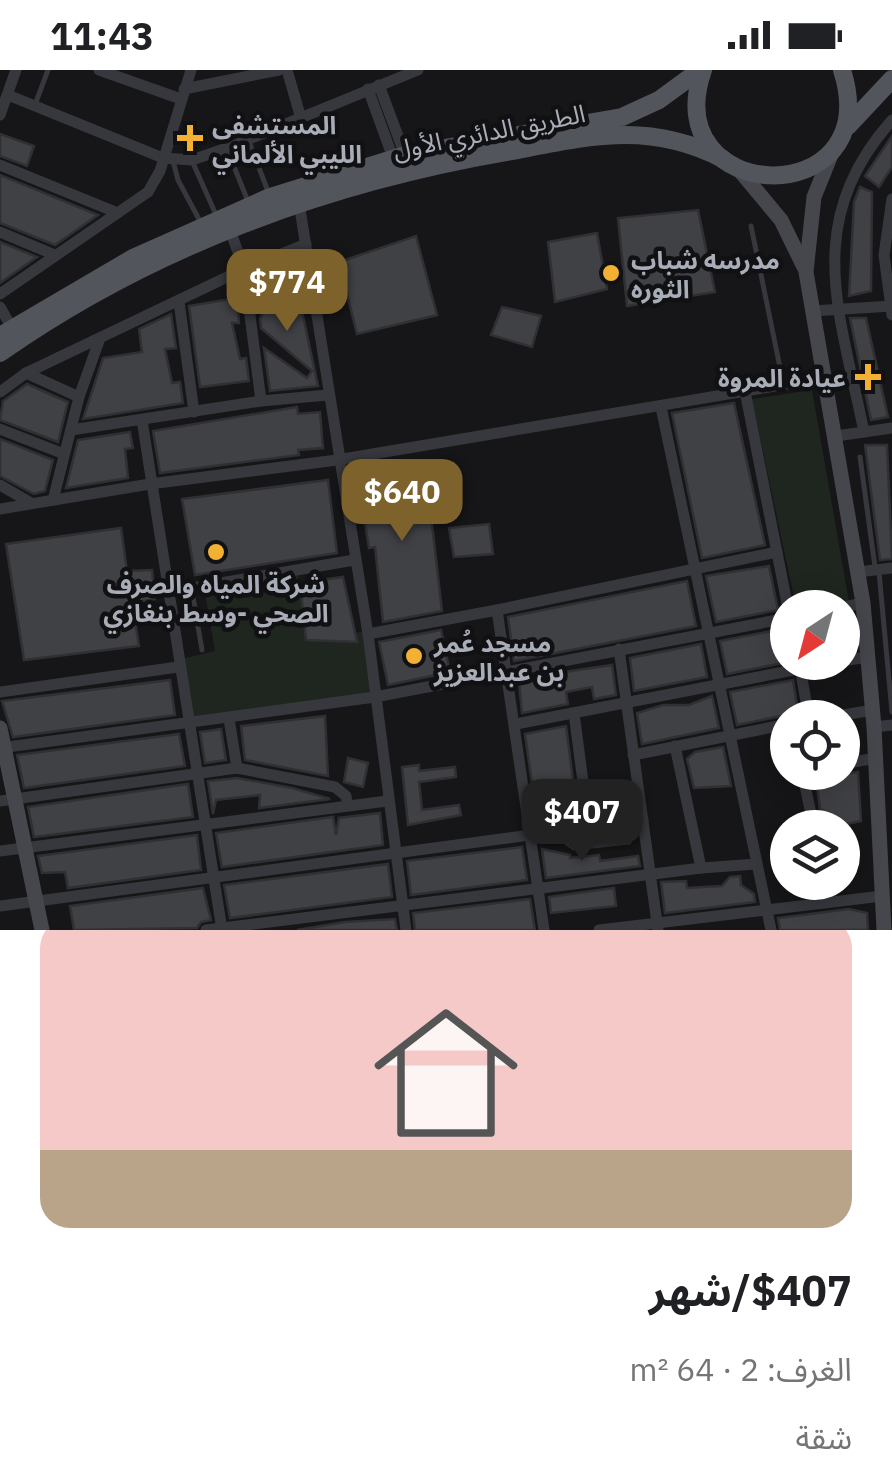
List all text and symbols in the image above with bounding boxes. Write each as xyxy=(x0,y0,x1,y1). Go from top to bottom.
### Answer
text: 11:43 xyxy=(50,11,154,60)
street label: الطريق الدائري الأول xyxy=(390,96,589,170)
place label: المستشفى الليبي الألماني xyxy=(212,108,362,174)
marker: المستشفى الليبي الألماني xyxy=(177,125,203,151)
place label: مدرسه شباب الثوره xyxy=(631,243,780,305)
pin: $774 xyxy=(228,249,346,334)
text: $774 xyxy=(249,260,325,302)
marker: مدرسه شباب الثوره xyxy=(600,262,622,284)
place label: عيادة المروة xyxy=(718,361,846,394)
marker: عيادة المروة xyxy=(855,364,881,390)
pin: $640 xyxy=(343,459,461,544)
text: $640 xyxy=(364,470,440,512)
marker: شركة المياه والصرف الصحي -وسط بنغازي xyxy=(205,541,227,563)
place label: شركة المياه والصرف الصحي -وسط بنغازي xyxy=(103,567,329,633)
north arrow xyxy=(770,590,860,680)
map controls xyxy=(770,590,860,900)
place label: مسجد عُمر بن عبدالعزيز xyxy=(433,626,565,688)
marker: مسجد عُمر بن عبدالعزيز xyxy=(403,645,425,667)
button: locate xyxy=(770,700,860,790)
pin: $407 xyxy=(523,779,641,864)
text: $407 xyxy=(544,790,620,832)
button: layers xyxy=(770,810,860,900)
icon: home xyxy=(356,983,536,1163)
text: $407/شهر xyxy=(649,1263,852,1318)
text: الغرف: 2 · 64 m² xyxy=(630,1348,852,1390)
text: شقة xyxy=(796,1416,852,1458)

